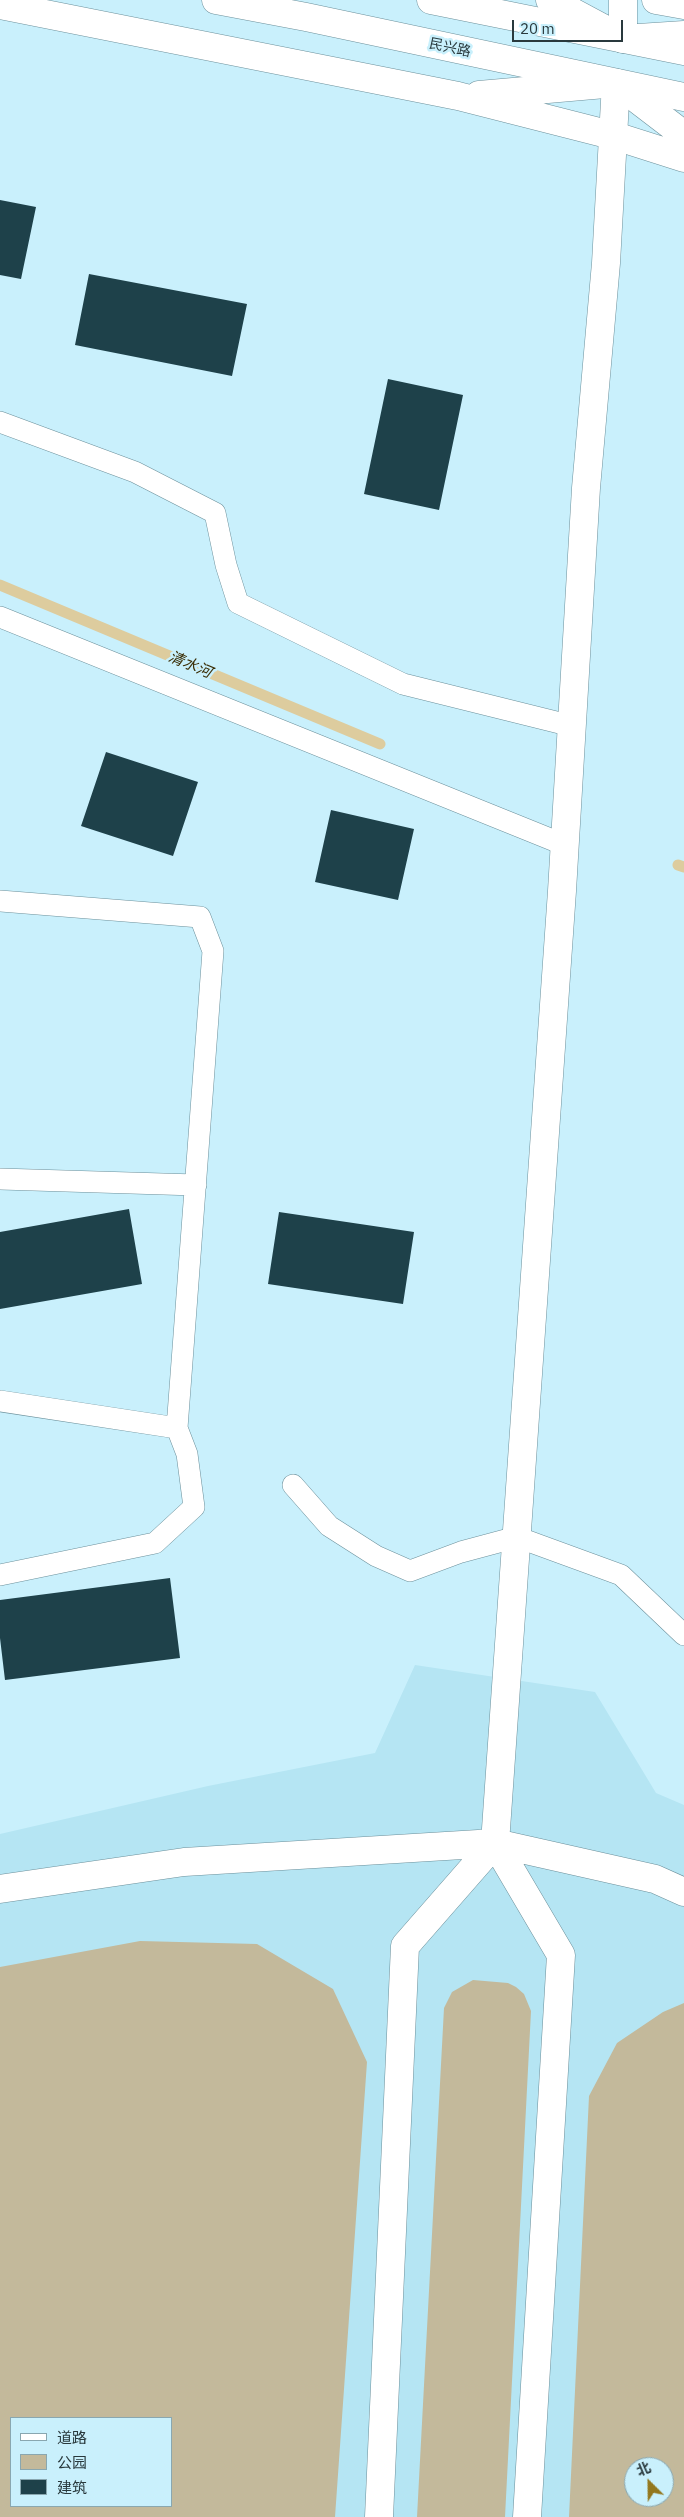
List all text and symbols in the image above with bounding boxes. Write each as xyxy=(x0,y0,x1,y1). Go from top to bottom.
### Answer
scale bar xyxy=(514,10,625,42)
text: 20 m xyxy=(520,19,555,38)
street label: 民兴路 xyxy=(428,35,472,61)
water label: 清水河 xyxy=(166,648,214,682)
legend xyxy=(10,2417,172,2507)
text: 道路 xyxy=(57,2428,87,2447)
text: 公园 xyxy=(57,2453,87,2472)
north arrow xyxy=(624,2457,674,2507)
text: 北 xyxy=(634,2458,653,2480)
text: 建筑 xyxy=(57,2478,87,2497)

